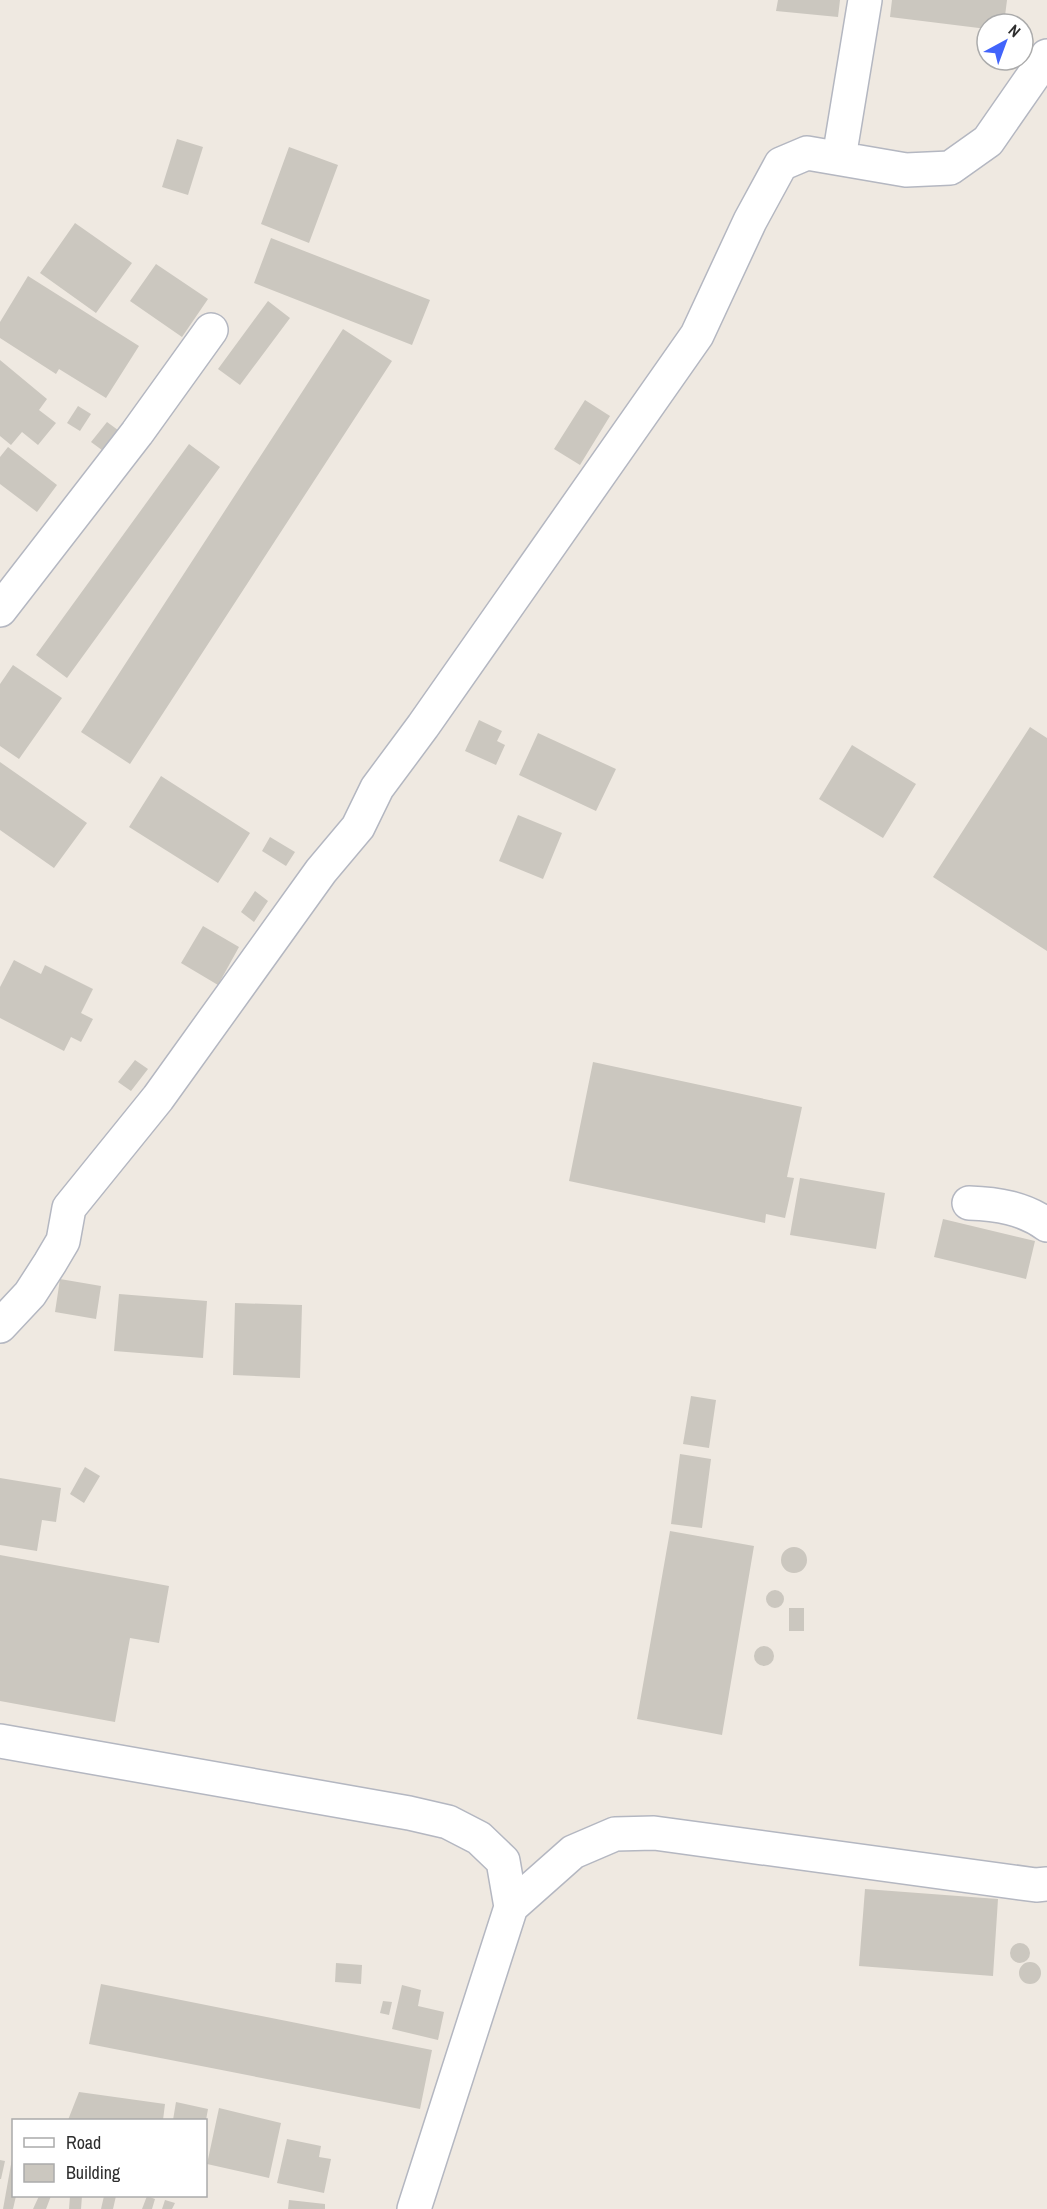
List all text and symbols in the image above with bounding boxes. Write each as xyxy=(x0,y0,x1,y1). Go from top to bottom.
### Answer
north arrow xyxy=(975,12,1035,72)
text: N xyxy=(1004,19,1026,42)
legend xyxy=(12,2119,207,2197)
text: Road xyxy=(66,2130,101,2155)
text: Building xyxy=(66,2160,121,2185)

